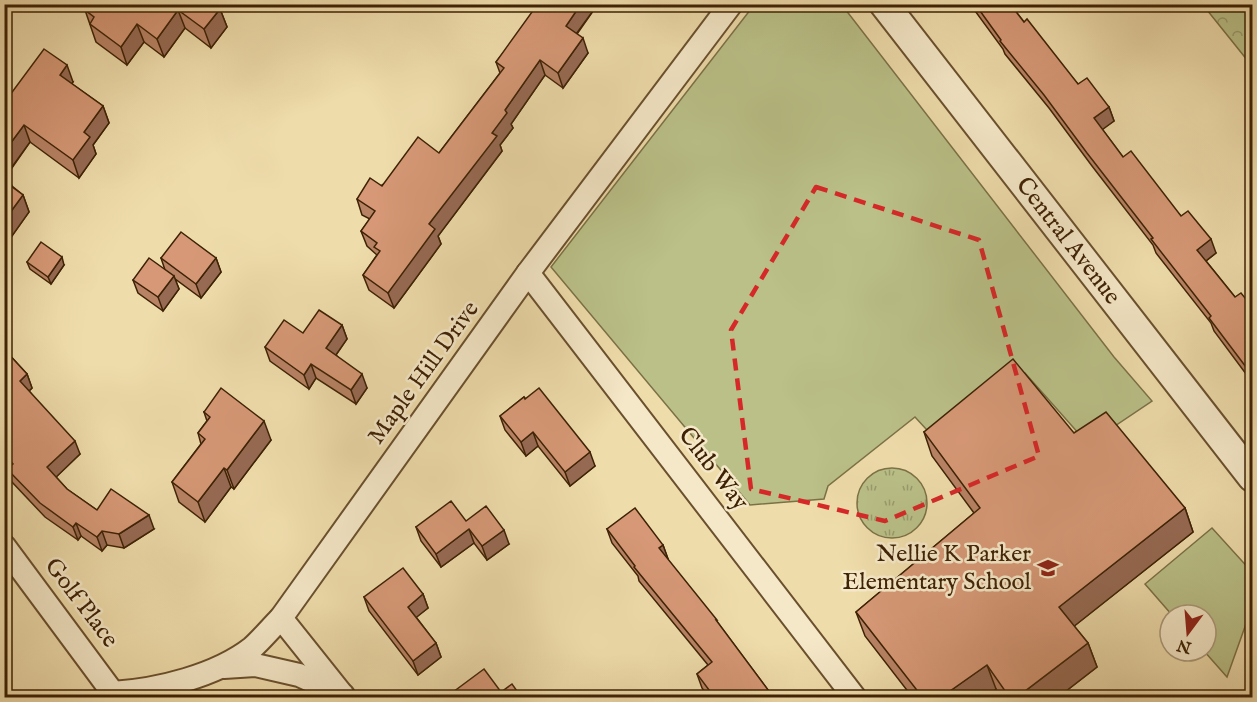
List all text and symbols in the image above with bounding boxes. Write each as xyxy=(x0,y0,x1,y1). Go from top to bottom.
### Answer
street label: Central Avenue xyxy=(1009,171,1128,311)
street label: Maple Hill Drive xyxy=(362,295,486,451)
street label: Club Way xyxy=(671,421,755,517)
place label: Nellie K Parker Elementary School xyxy=(843,539,1031,598)
street label: Golf Place xyxy=(37,552,125,654)
school or university icon: Nellie K Parker Elementary School xyxy=(1036,556,1060,580)
north arrow xyxy=(1158,603,1218,663)
text: N xyxy=(1175,634,1195,657)

